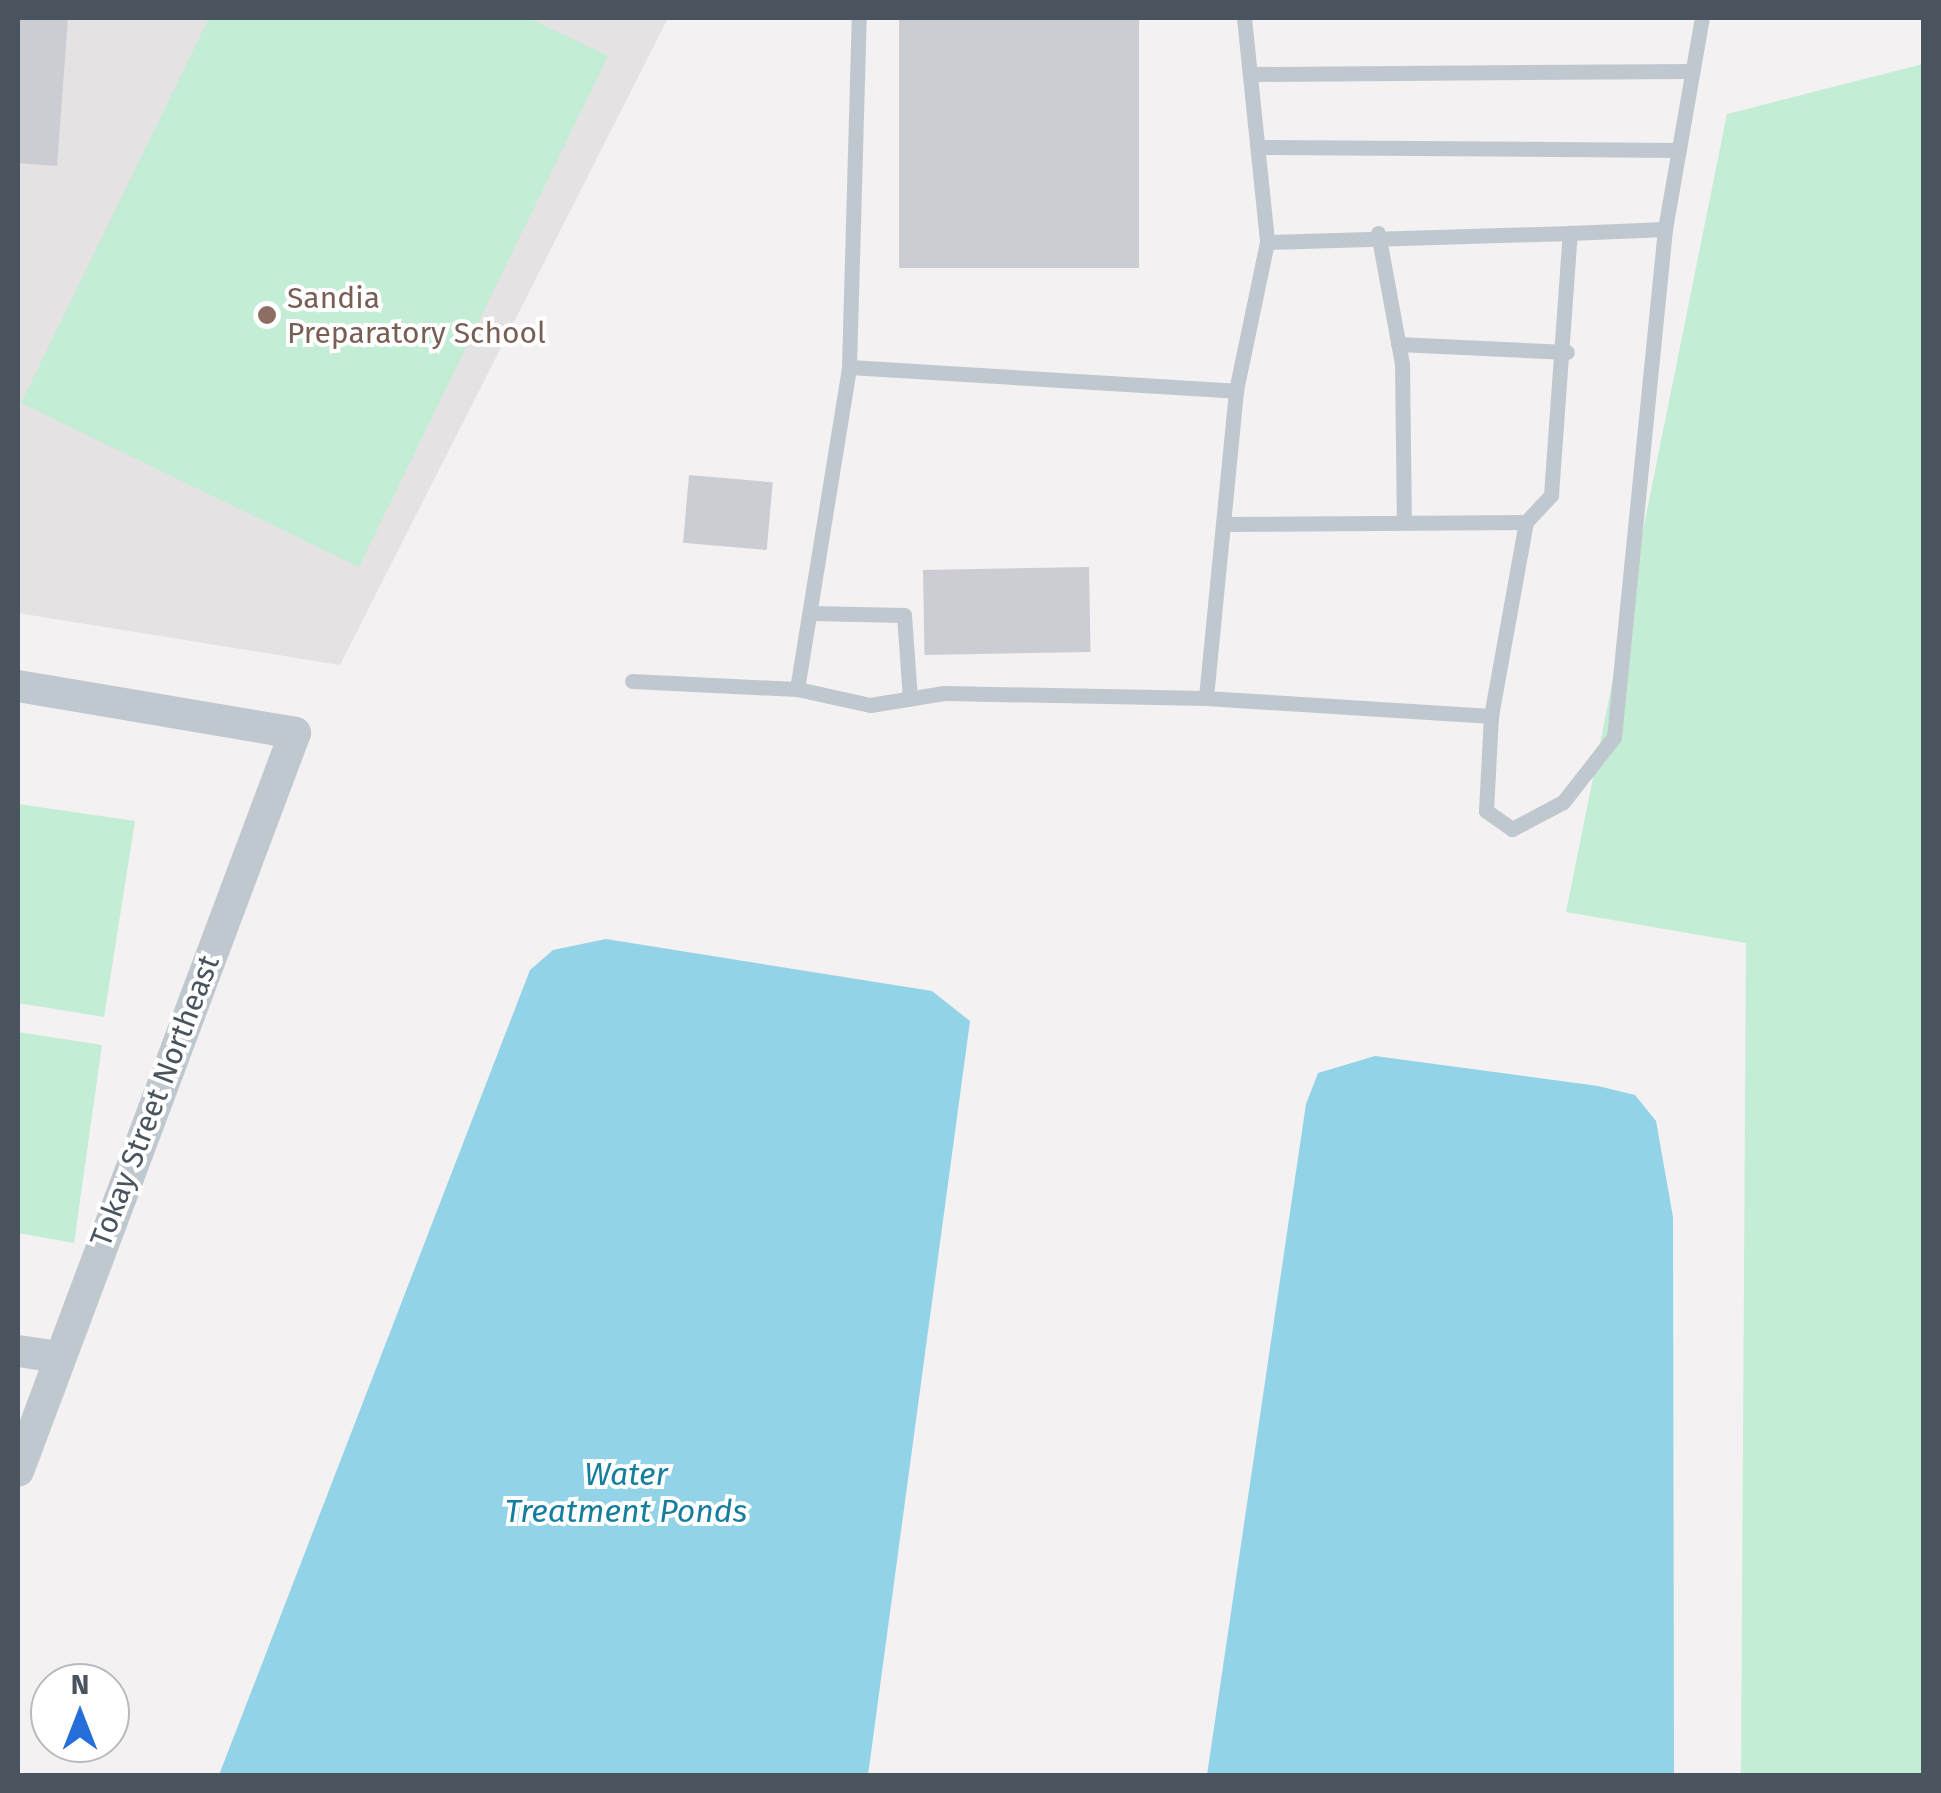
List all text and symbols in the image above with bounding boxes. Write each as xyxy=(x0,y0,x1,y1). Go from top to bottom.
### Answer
place label: Sandia Preparatory School xyxy=(287,280,546,350)
marker: Sandia Preparatory School xyxy=(256,304,278,326)
street label: Tokay Street Northeast xyxy=(83,950,227,1252)
water label: Water Treatment Ponds xyxy=(505,1456,747,1531)
north arrow xyxy=(30,1663,130,1763)
text: N xyxy=(71,1668,89,1701)

